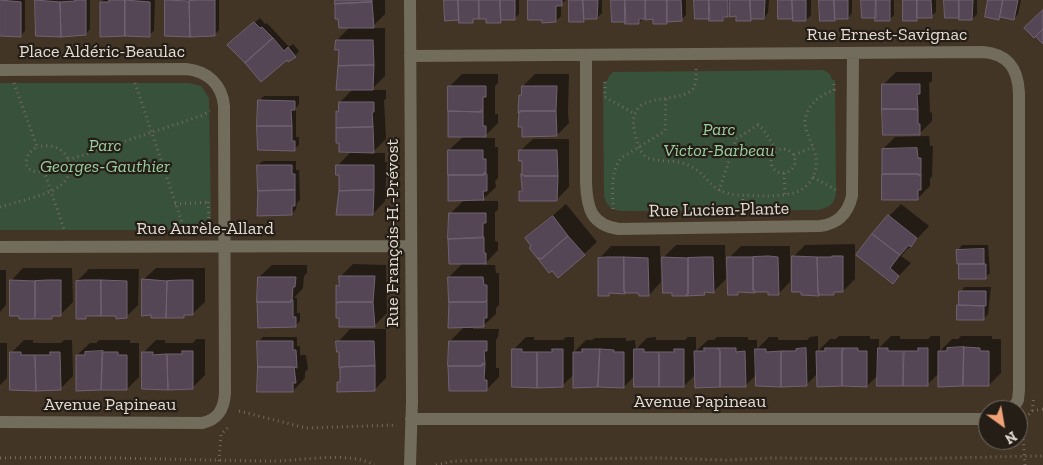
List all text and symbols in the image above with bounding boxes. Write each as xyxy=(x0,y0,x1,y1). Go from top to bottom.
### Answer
street label: Rue Ernest-Savignac xyxy=(807,24,967,46)
street label: Place Aldéric-Beaulac xyxy=(19,41,185,63)
park label: Parc Victor-Barbeau xyxy=(663,119,775,162)
park label: Parc Georges-Gauthier xyxy=(40,135,170,178)
street label: Rue François-H.-Prévost xyxy=(382,139,404,327)
street label: Rue Lucien-Plante xyxy=(649,198,789,222)
street label: Rue Aurèle-Allard xyxy=(136,218,274,240)
street label: Avenue Papineau xyxy=(634,391,766,413)
street label: Avenue Papineau xyxy=(44,394,176,416)
north arrow xyxy=(978,400,1028,450)
text: N xyxy=(1002,427,1020,447)

